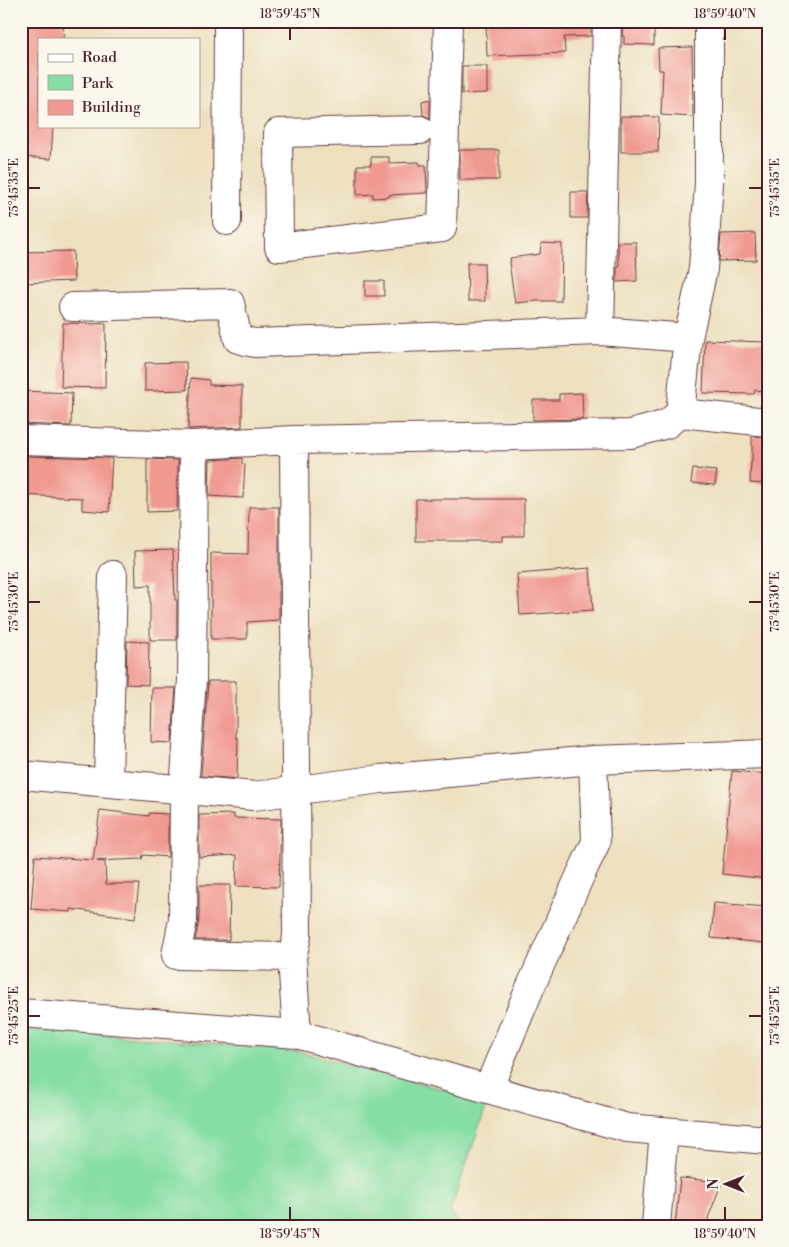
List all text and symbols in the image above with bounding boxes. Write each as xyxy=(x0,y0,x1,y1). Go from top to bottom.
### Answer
text: 18°59'45"N xyxy=(260,7,320,22)
text: 18°59'40"N xyxy=(694,7,756,22)
legend xyxy=(38,38,200,128)
text: Road xyxy=(82,48,117,67)
text: Park xyxy=(82,74,114,93)
text: Building xyxy=(81,98,141,117)
text: 75°45'35"E xyxy=(7,158,22,218)
text: 75°45'35"E xyxy=(768,158,783,218)
text: 75°45'30"E xyxy=(7,572,22,632)
text: 75°45'30"E xyxy=(768,572,783,632)
text: 75°45'25"E xyxy=(7,986,22,1046)
text: 75°45'25"E xyxy=(768,986,783,1046)
north arrow xyxy=(702,1160,752,1210)
text: N xyxy=(705,1178,723,1190)
text: 18°59'45"N xyxy=(260,1227,320,1242)
text: 18°59'40"N xyxy=(694,1227,756,1242)

